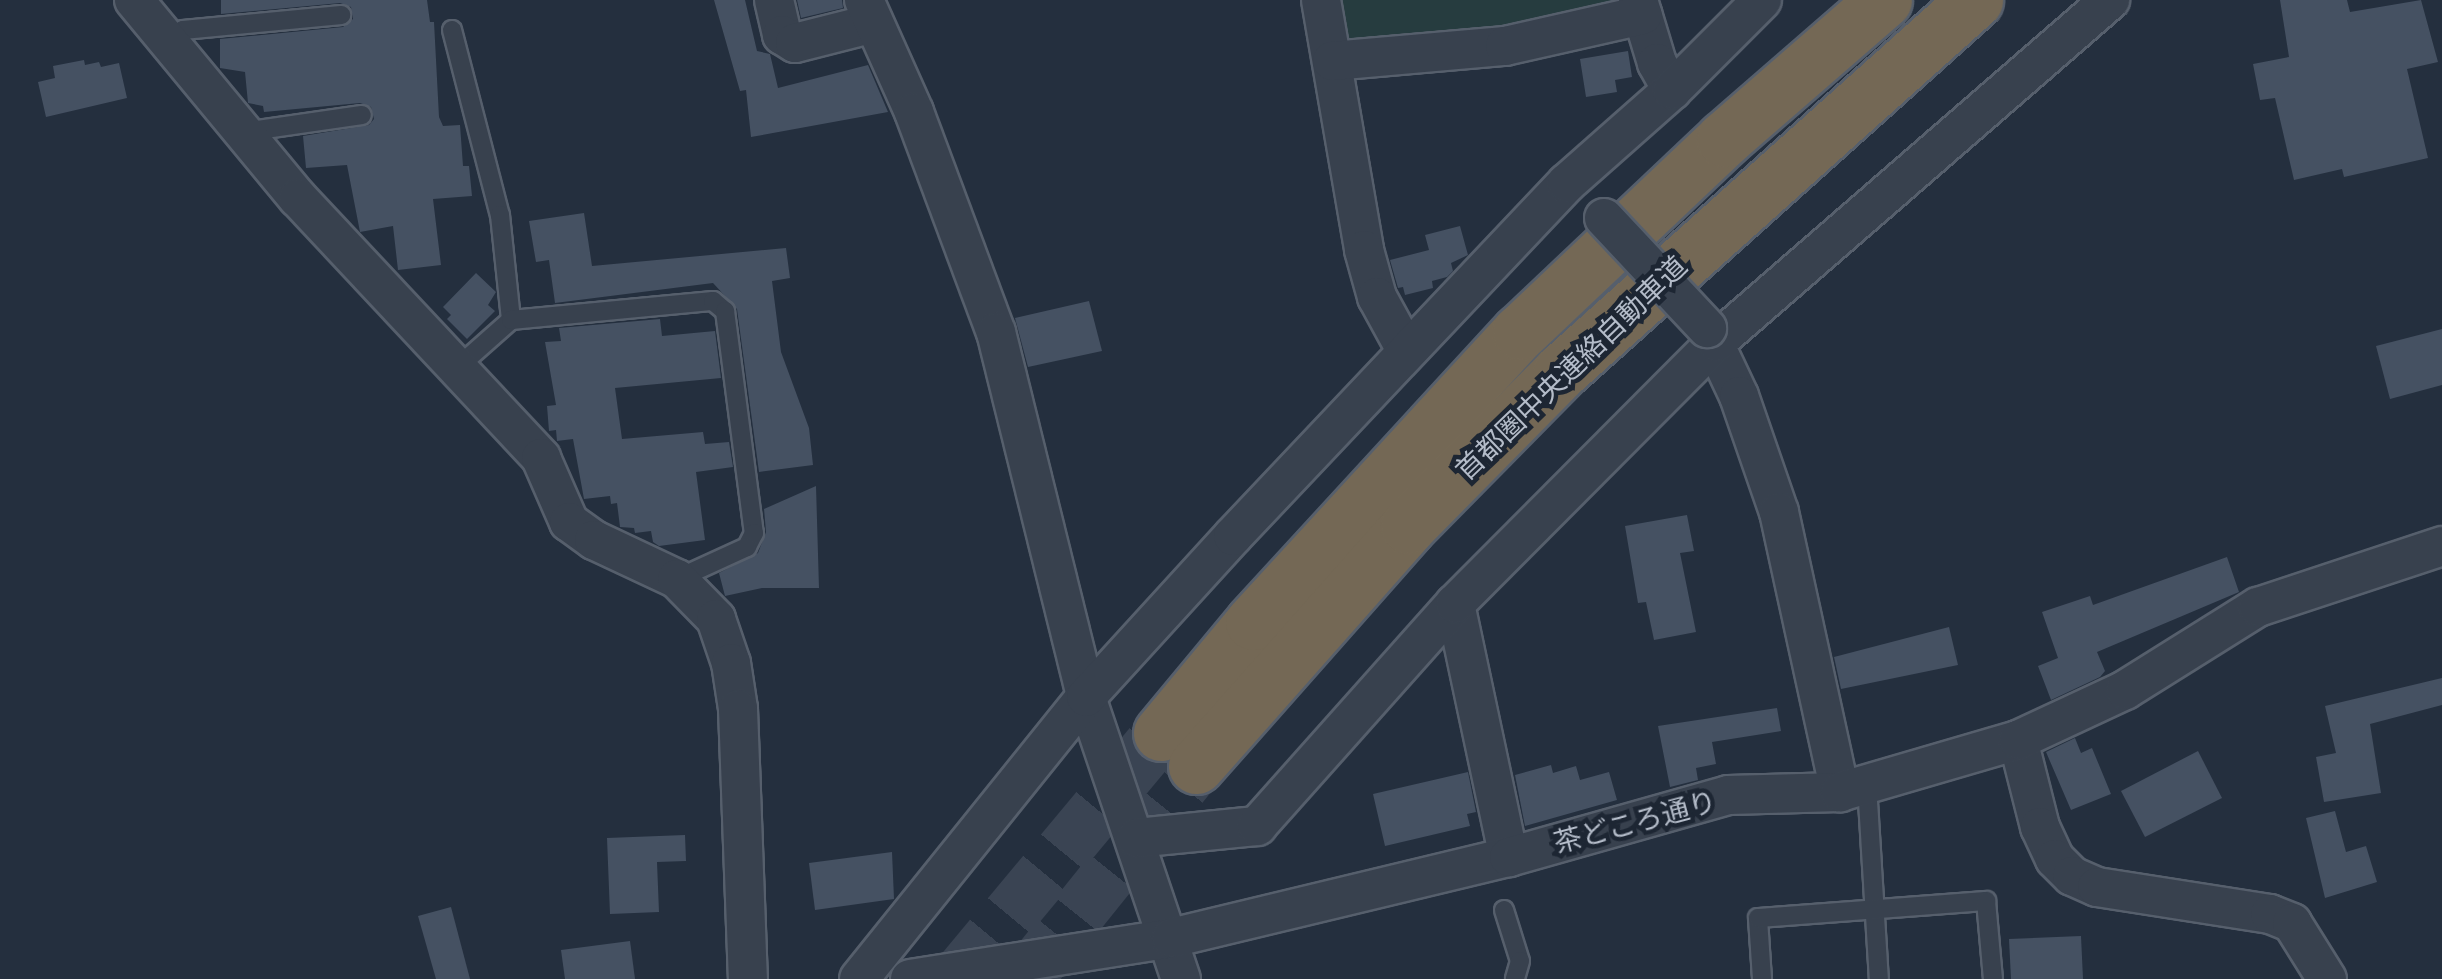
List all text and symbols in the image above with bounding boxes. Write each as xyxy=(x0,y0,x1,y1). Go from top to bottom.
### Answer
street label: 首都圏中央連絡自動車道 xyxy=(1449,249,1693,487)
street label: 茶どころ通り xyxy=(1550,784,1720,860)

